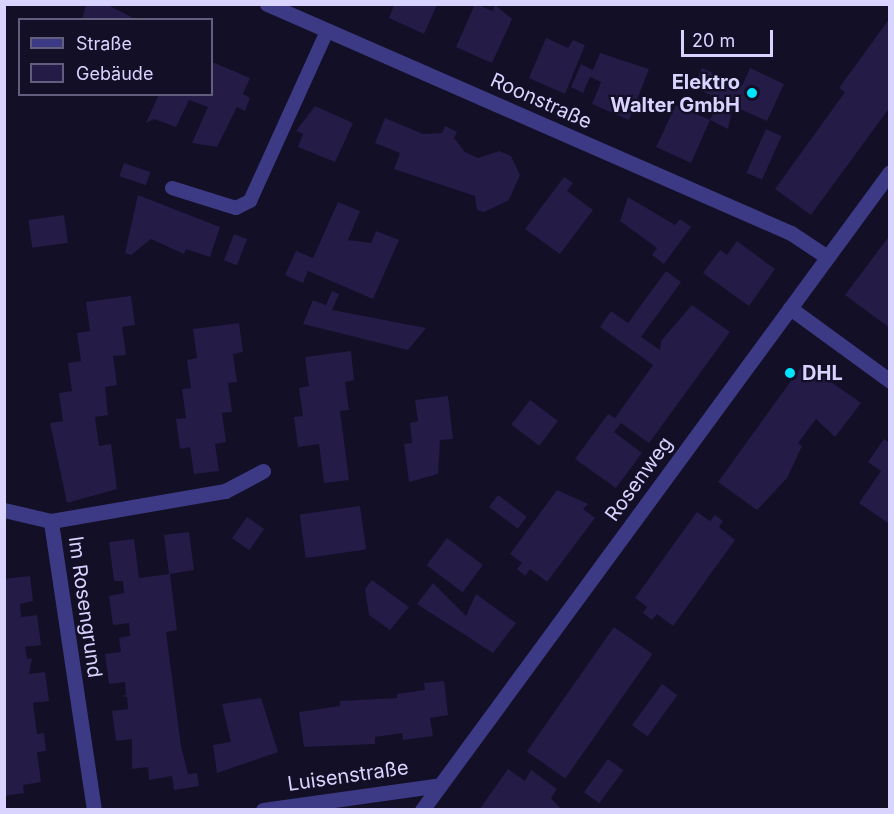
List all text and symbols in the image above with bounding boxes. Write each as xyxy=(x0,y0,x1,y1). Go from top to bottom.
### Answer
legend xyxy=(18,18,213,96)
scale bar xyxy=(684,18,776,56)
text: 20 m xyxy=(692,30,735,51)
text: Straße xyxy=(76,33,132,54)
text: Gebäude xyxy=(76,63,153,84)
street label: Roonstraße xyxy=(487,68,595,134)
place label: Elektro Walter GmbH xyxy=(610,70,740,117)
marker: Elektro Walter GmbH xyxy=(745,86,759,100)
place label: DHL xyxy=(802,361,843,385)
marker: DHL xyxy=(783,366,797,380)
street label: Rosenweg xyxy=(600,432,678,526)
street label: Im Rosengrund xyxy=(63,535,107,679)
street label: Luisenstraße xyxy=(286,756,410,796)

